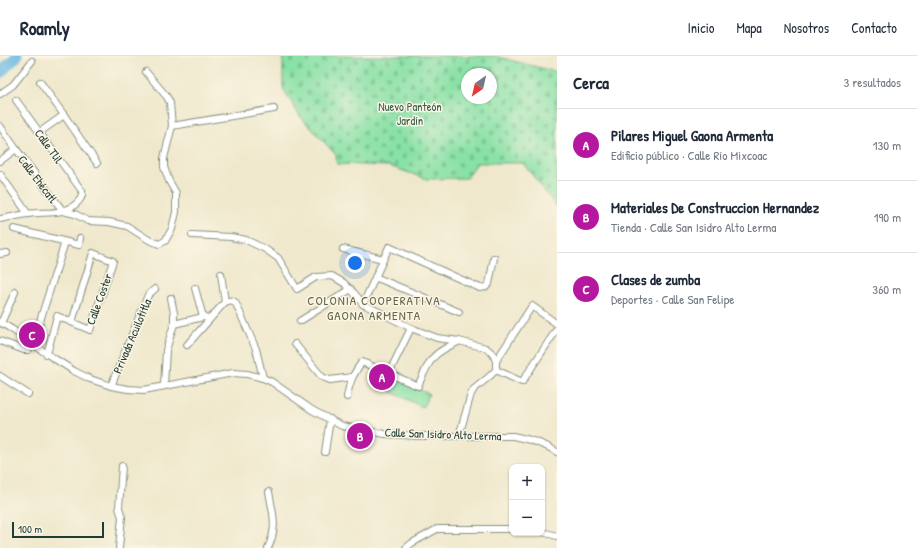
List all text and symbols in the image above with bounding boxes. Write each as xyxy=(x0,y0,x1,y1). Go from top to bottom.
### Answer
text: Roamly xyxy=(20,15,70,41)
text: Inicio xyxy=(688,18,714,37)
text: Mapa xyxy=(736,18,762,37)
text: Nosotros xyxy=(784,18,829,37)
text: Contacto xyxy=(851,18,897,37)
north arrow xyxy=(461,68,497,104)
text: Cerca xyxy=(573,71,609,94)
text: 3 resultados xyxy=(843,73,901,91)
park label: Nuevo Panteón Jardín xyxy=(378,98,442,129)
street label: Calle Tlil xyxy=(31,125,68,167)
text: Pilares Miguel Gaona Armenta xyxy=(611,125,773,146)
text: A xyxy=(583,136,589,154)
text: 130 m xyxy=(873,136,901,154)
text: Edificio público · Calle Río Mixcoac xyxy=(611,146,767,164)
street label: Calle Ehécatl xyxy=(14,152,62,207)
text: Materiales De Construccion Hernandez xyxy=(611,197,819,218)
text: B xyxy=(583,208,589,226)
text: 190 m xyxy=(874,208,901,226)
text: Tienda · Calle San Isidro Alto Lerma xyxy=(611,218,776,236)
your location xyxy=(345,253,365,273)
text: Clases de zumba xyxy=(611,269,700,290)
street label: Calle Coster xyxy=(82,271,116,327)
text: C xyxy=(582,280,590,298)
text: 360 m xyxy=(872,280,901,298)
text: Deportes · Calle San Felipe xyxy=(611,290,734,308)
district label: COLONIA COOPERATIVA GAONA ARMENTA xyxy=(307,291,441,324)
street label: Privada Acuilotitla xyxy=(109,296,155,376)
pin: C xyxy=(19,320,45,350)
pin: A xyxy=(369,362,395,392)
pin: B xyxy=(347,421,373,451)
street label: Calle San Isidro Alto Lerma xyxy=(384,423,502,445)
map controls xyxy=(509,464,545,536)
button: + xyxy=(509,464,545,500)
button: − xyxy=(509,500,545,536)
scale bar xyxy=(12,520,104,539)
text: 100 m xyxy=(18,522,42,536)

